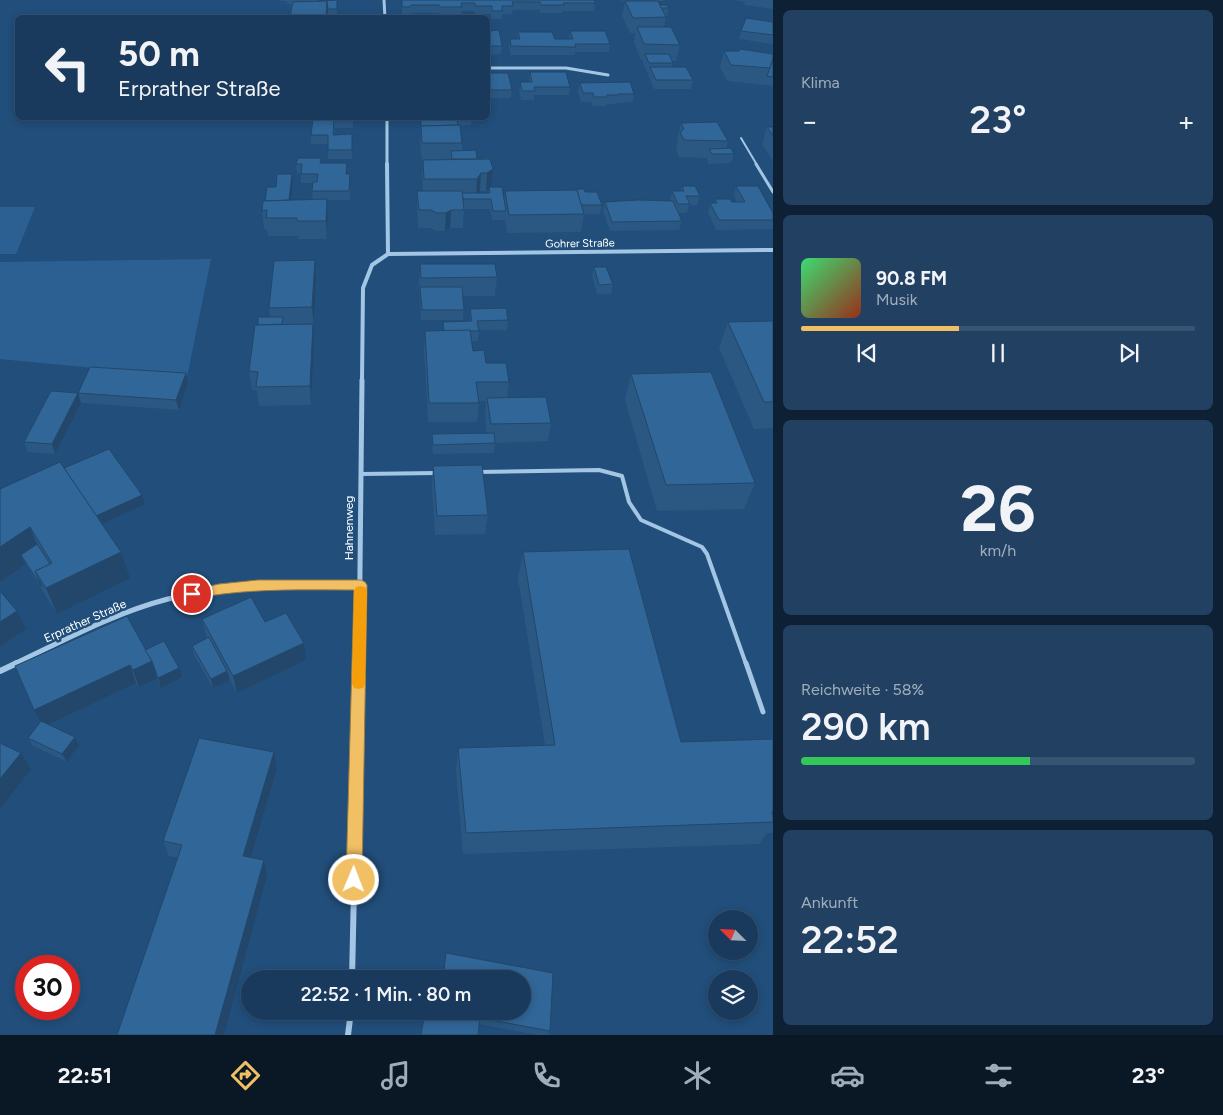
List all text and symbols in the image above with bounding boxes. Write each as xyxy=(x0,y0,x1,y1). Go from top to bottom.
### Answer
text: 50 m xyxy=(118,33,200,75)
icon: left xyxy=(35,35,100,100)
text: Klima xyxy=(801,73,840,92)
text: Erprather Straße xyxy=(118,75,281,102)
text: 23° xyxy=(970,97,1026,143)
text: − xyxy=(801,104,818,138)
text: + xyxy=(1178,104,1195,138)
street label: Gohrer Straße xyxy=(545,236,615,251)
text: 90.8 FM xyxy=(876,267,947,290)
text: Musik xyxy=(876,290,917,309)
icon: previous xyxy=(853,339,881,367)
icon: pause xyxy=(984,339,1012,367)
icon: next xyxy=(1115,339,1143,367)
text: 26 xyxy=(960,469,1036,547)
street label: Hahnenweg xyxy=(342,496,356,560)
text: km/h xyxy=(980,541,1016,560)
pin xyxy=(171,573,213,615)
icon: arrive xyxy=(178,580,206,608)
street label: Erprather Straße xyxy=(42,596,129,645)
text: Reichweite · 58% xyxy=(801,680,924,699)
text: 290 km xyxy=(801,704,931,750)
position arrow xyxy=(327,853,379,905)
text: Ankunft xyxy=(801,893,858,912)
north arrow xyxy=(708,910,758,960)
map controls xyxy=(708,910,758,1020)
text: 22:52 xyxy=(801,917,899,963)
speed limit sign: 30 xyxy=(15,955,80,1020)
button: layers xyxy=(708,970,758,1020)
text: 22:52 · 1 Min. · 80 m xyxy=(301,983,471,1006)
icon: directions xyxy=(228,1058,263,1093)
icon: music xyxy=(378,1058,413,1093)
icon: phone xyxy=(529,1058,564,1093)
icon: climate xyxy=(680,1058,715,1093)
icon: car xyxy=(830,1058,865,1093)
icon: filters xyxy=(981,1058,1016,1093)
text: 22:51 xyxy=(58,1062,112,1089)
text: 23° xyxy=(1132,1062,1165,1089)

